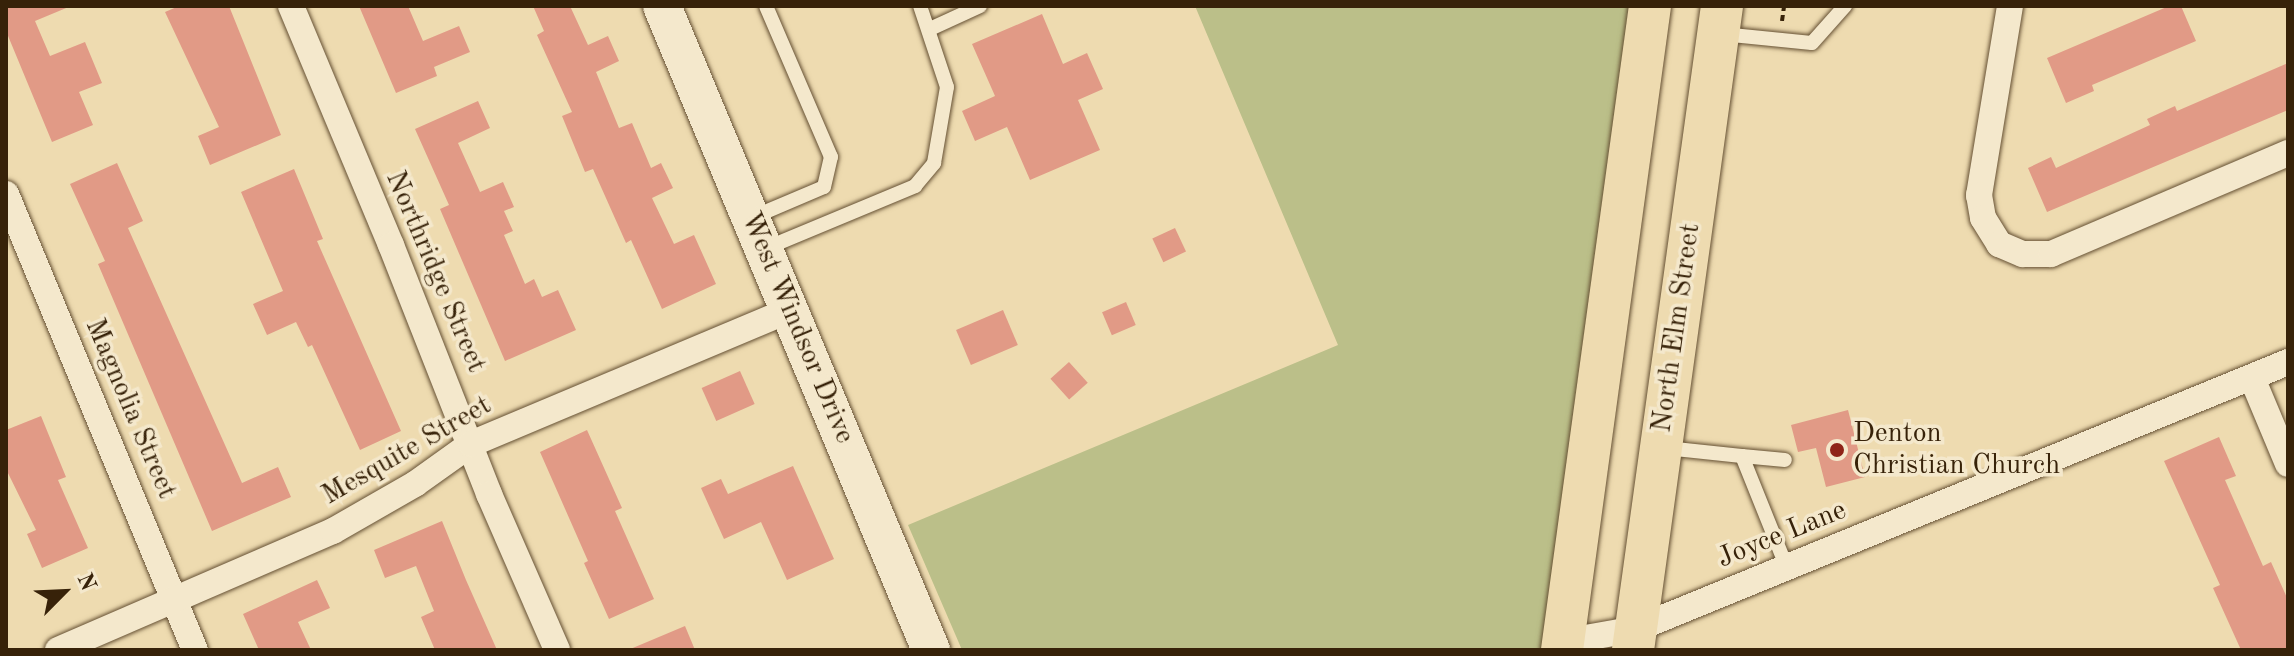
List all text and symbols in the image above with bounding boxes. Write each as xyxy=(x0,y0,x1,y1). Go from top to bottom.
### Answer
street label: Northridge Street xyxy=(377,166,493,378)
street label: West Windsor Drive xyxy=(733,207,861,449)
street label: North Elm Street xyxy=(1646,221,1708,435)
street label: Magnolia Street xyxy=(77,314,183,504)
street label: Mesquite Street xyxy=(316,389,498,513)
place label: Denton Christian Church xyxy=(1853,417,2060,483)
marker: Denton Christian Church xyxy=(1828,441,1846,459)
street label: Joyce Lane xyxy=(1713,494,1851,576)
north arrow xyxy=(24,552,104,632)
text: N xyxy=(72,570,99,594)

